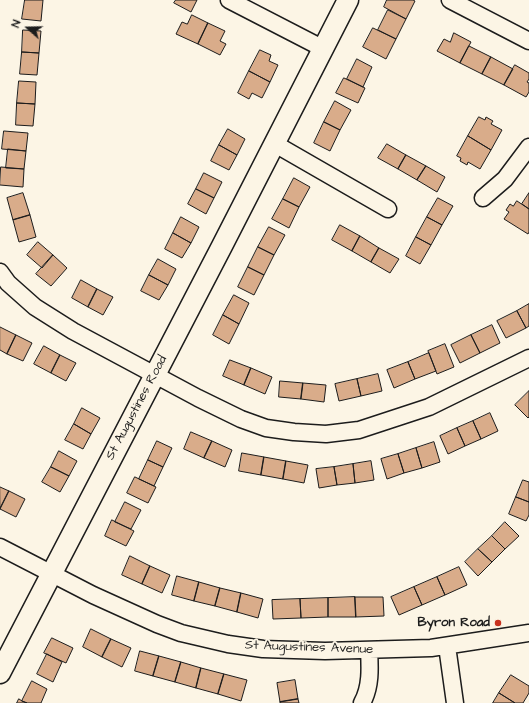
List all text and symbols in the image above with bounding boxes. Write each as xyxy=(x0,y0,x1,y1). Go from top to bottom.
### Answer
north arrow xyxy=(8,8,48,48)
text: N xyxy=(8,18,24,30)
street label: St Augustines Road xyxy=(103,353,171,463)
place label: Byron Road xyxy=(418,615,490,631)
marker: Byron Road xyxy=(493,618,503,628)
street label: St Augustines Avenue xyxy=(245,638,373,658)

